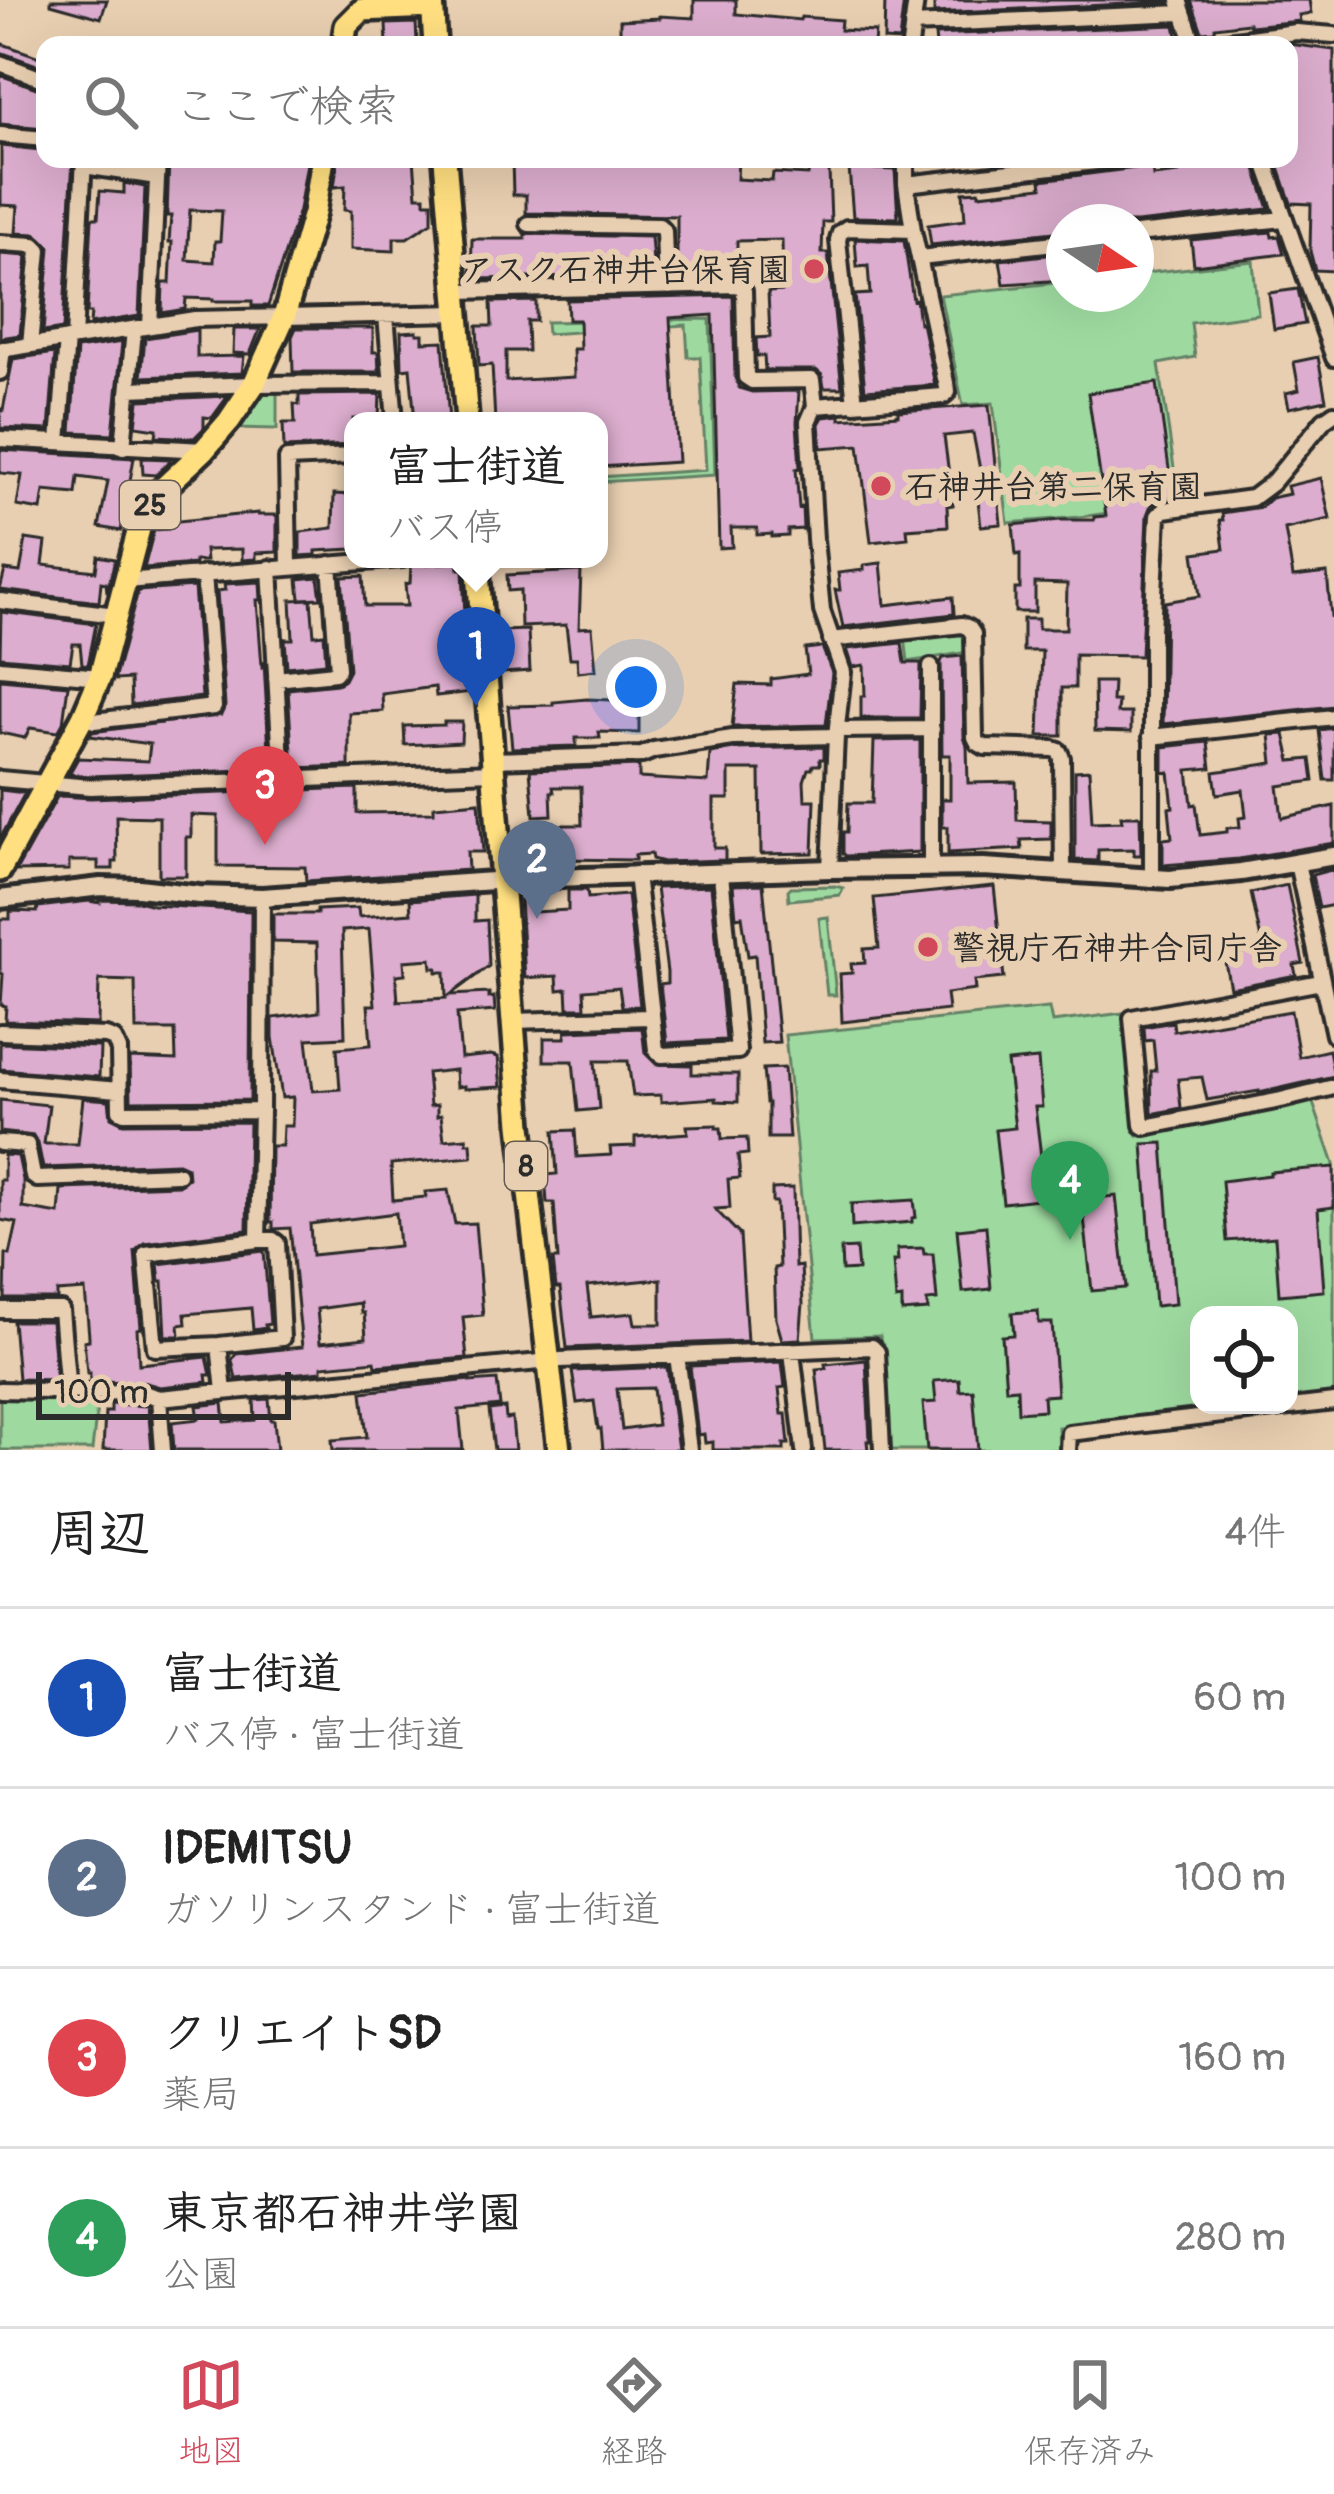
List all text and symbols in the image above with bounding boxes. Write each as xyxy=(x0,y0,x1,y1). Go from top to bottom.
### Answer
search box xyxy=(36,36,1298,168)
icon: search xyxy=(78,69,144,135)
text: ここで検索 xyxy=(174,79,399,135)
north arrow xyxy=(1046,204,1154,312)
place label: アスク石神井台保育園 xyxy=(460,250,790,291)
marker: アスク石神井台保育園 xyxy=(801,256,827,282)
popup xyxy=(344,412,608,568)
text: 富士街道 xyxy=(386,439,566,495)
place label: 石神井台第二保育園 xyxy=(905,467,1202,508)
marker: 石神井台第二保育園 xyxy=(868,473,894,499)
road number: 25 xyxy=(120,481,180,529)
text: バス停 xyxy=(386,503,503,552)
pin: 1 xyxy=(437,607,515,706)
your location xyxy=(606,657,666,717)
pin: 3 xyxy=(226,746,304,845)
pin: 2 xyxy=(498,820,576,919)
place label: 警視庁石神井合同庁舎 xyxy=(952,928,1282,969)
marker: 警視庁石神井合同庁舎 xyxy=(915,934,941,960)
pin: 4 xyxy=(1031,1141,1109,1240)
road number: 8 xyxy=(505,1142,547,1190)
map controls xyxy=(1190,1306,1298,1414)
button: locate xyxy=(1190,1306,1298,1414)
scale bar xyxy=(36,1366,291,1419)
text: 100 m xyxy=(54,1372,148,1413)
text: 周辺 xyxy=(48,1502,150,1566)
text: 4件 xyxy=(1224,1508,1286,1557)
text: 富士街道 xyxy=(162,1646,342,1702)
text: 1 xyxy=(79,1673,95,1722)
text: 60 m xyxy=(1194,1673,1286,1722)
text: バス停 · 富士街道 xyxy=(162,1710,465,1759)
text: IDEMITSU xyxy=(162,1821,352,1877)
text: 2 xyxy=(76,1853,98,1902)
text: 100 m xyxy=(1174,1853,1286,1902)
text: ガソリンスタンド · 富士街道 xyxy=(162,1885,660,1934)
text: クリエイトSD xyxy=(162,2006,441,2062)
text: 3 xyxy=(76,2033,98,2082)
text: 160 m xyxy=(1178,2033,1286,2082)
text: 薬局 xyxy=(162,2070,240,2119)
text: 東京都石神井学園 xyxy=(162,2186,522,2242)
text: 4 xyxy=(76,2213,98,2262)
text: 280 m xyxy=(1175,2213,1286,2262)
text: 公園 xyxy=(162,2250,240,2299)
tab: 地図 xyxy=(178,2352,244,2472)
tab: 経路 xyxy=(601,2352,667,2472)
tab: 保存済み xyxy=(1024,2352,1156,2472)

